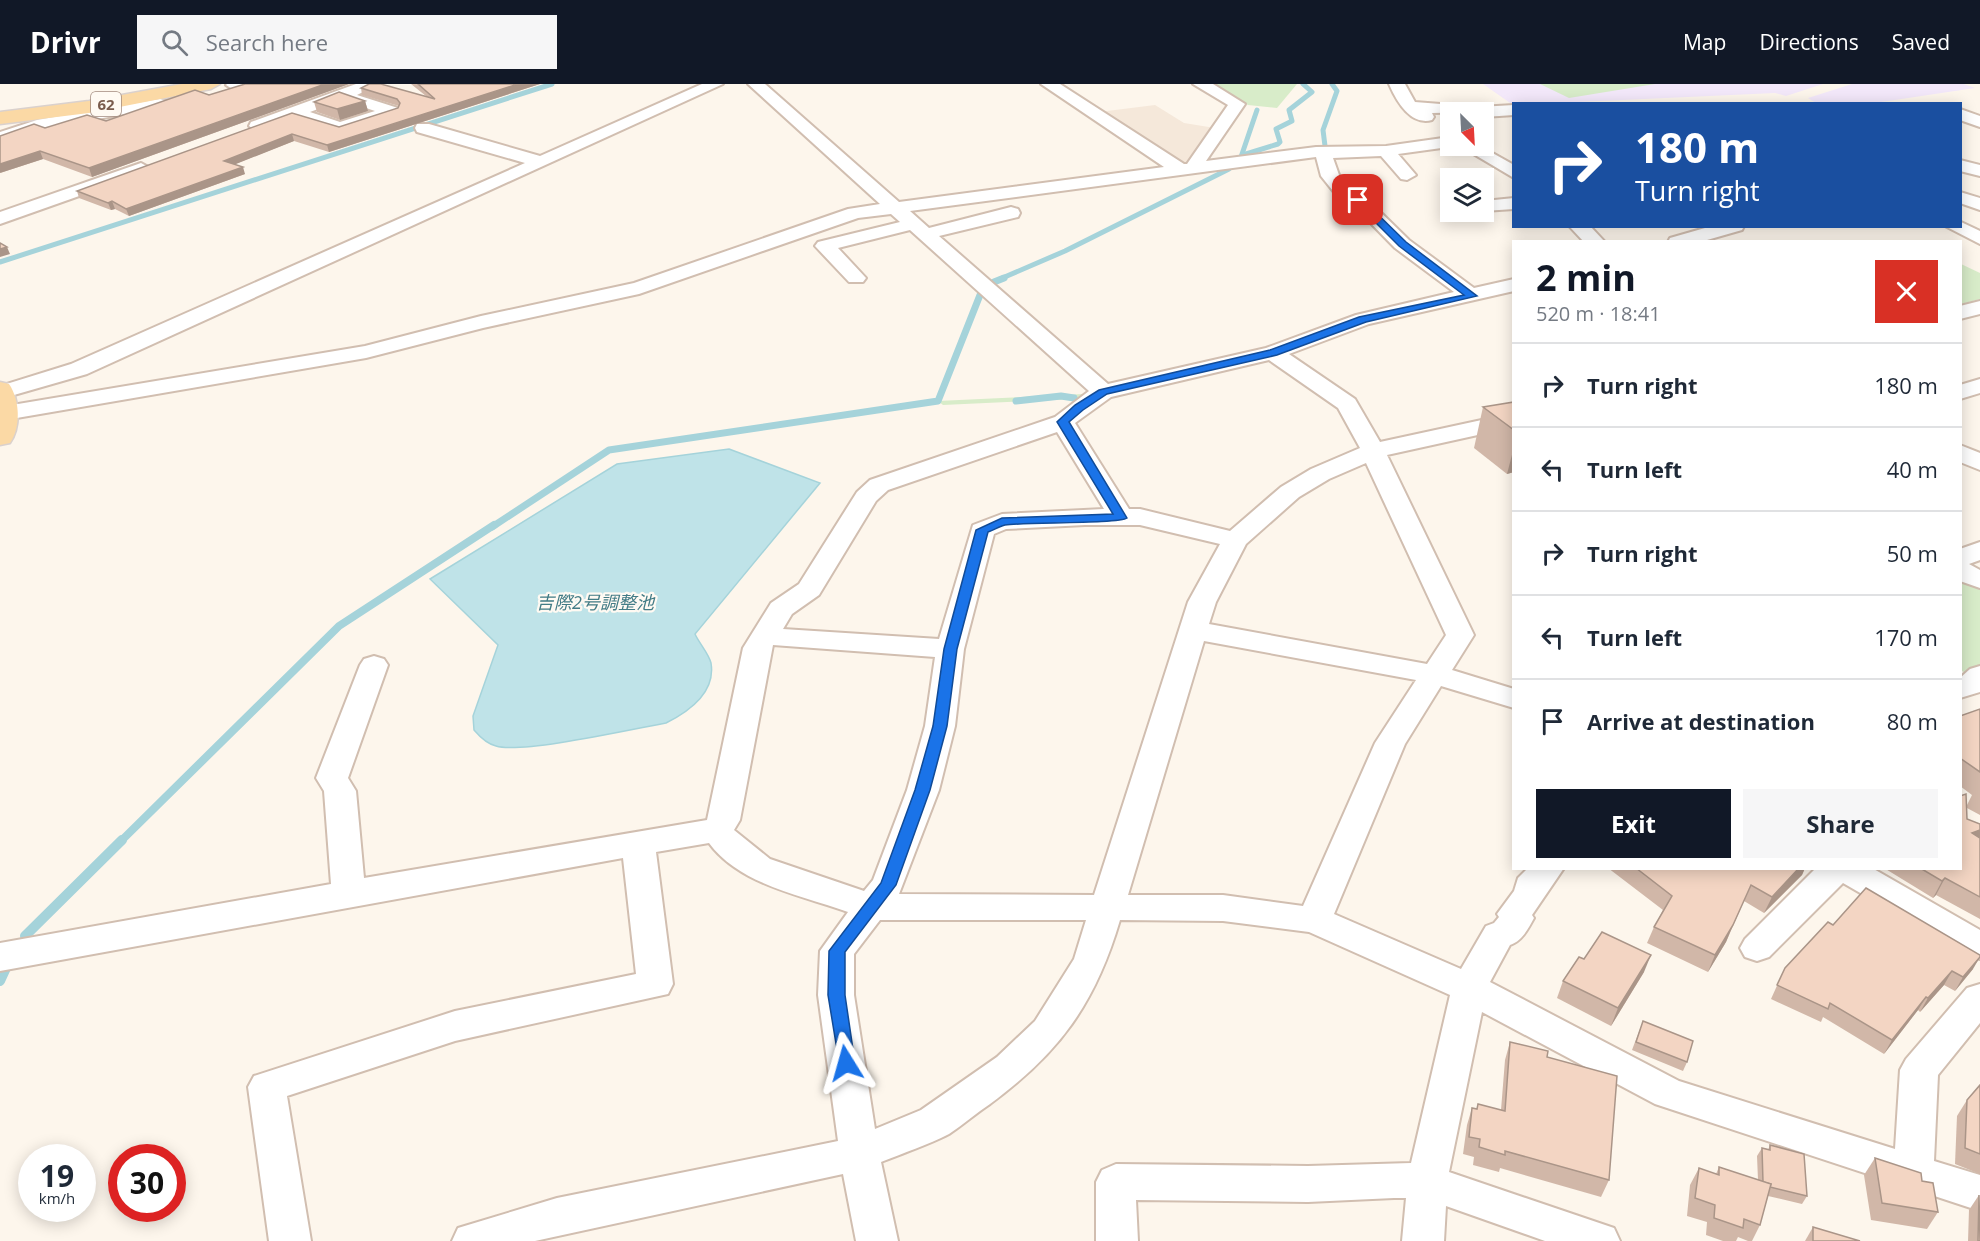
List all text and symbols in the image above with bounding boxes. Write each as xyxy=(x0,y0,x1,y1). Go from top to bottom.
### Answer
search box xyxy=(137,15,557,69)
text: Drivr xyxy=(30,23,101,61)
icon: search xyxy=(158,26,191,59)
text: Search here xyxy=(206,27,328,57)
text: Map xyxy=(1683,28,1726,56)
text: Directions xyxy=(1759,28,1859,56)
text: Saved xyxy=(1892,28,1950,56)
road number: 62 xyxy=(91,92,121,116)
north arrow xyxy=(1440,102,1494,156)
map controls xyxy=(1440,102,1494,222)
text: 180 m xyxy=(1635,118,1759,175)
icon: right xyxy=(1536,126,1614,204)
button: layers xyxy=(1440,168,1494,222)
text: Turn right xyxy=(1635,172,1760,209)
pin xyxy=(1332,174,1383,225)
icon: arrive xyxy=(1341,183,1374,216)
text: 2 min xyxy=(1536,253,1636,302)
button: close xyxy=(1875,260,1938,323)
text: 520 m · 18:41 xyxy=(1536,300,1661,327)
icon: right xyxy=(1536,369,1569,402)
text: Turn right xyxy=(1587,370,1698,400)
text: 180 m xyxy=(1874,370,1938,400)
icon: left xyxy=(1536,453,1569,486)
text: Turn left xyxy=(1587,454,1682,484)
text: 40 m xyxy=(1887,454,1938,484)
icon: right xyxy=(1536,537,1569,570)
text: Turn right xyxy=(1587,538,1698,568)
text: 50 m xyxy=(1887,538,1938,568)
water label: 吉際2号調整池 xyxy=(536,590,656,614)
icon: left xyxy=(1536,621,1569,654)
text: Turn left xyxy=(1587,622,1682,652)
text: 170 m xyxy=(1874,622,1938,652)
icon: arrive xyxy=(1536,705,1569,738)
text: Arrive at destination xyxy=(1587,706,1815,736)
text: 80 m xyxy=(1887,706,1938,736)
button: Exit xyxy=(1536,789,1731,858)
button: Share xyxy=(1743,789,1938,858)
position arrow xyxy=(814,1031,878,1095)
speed limit sign: 30 xyxy=(108,1144,186,1222)
text: 19 xyxy=(40,1155,74,1196)
text: km/h xyxy=(39,1188,75,1208)

